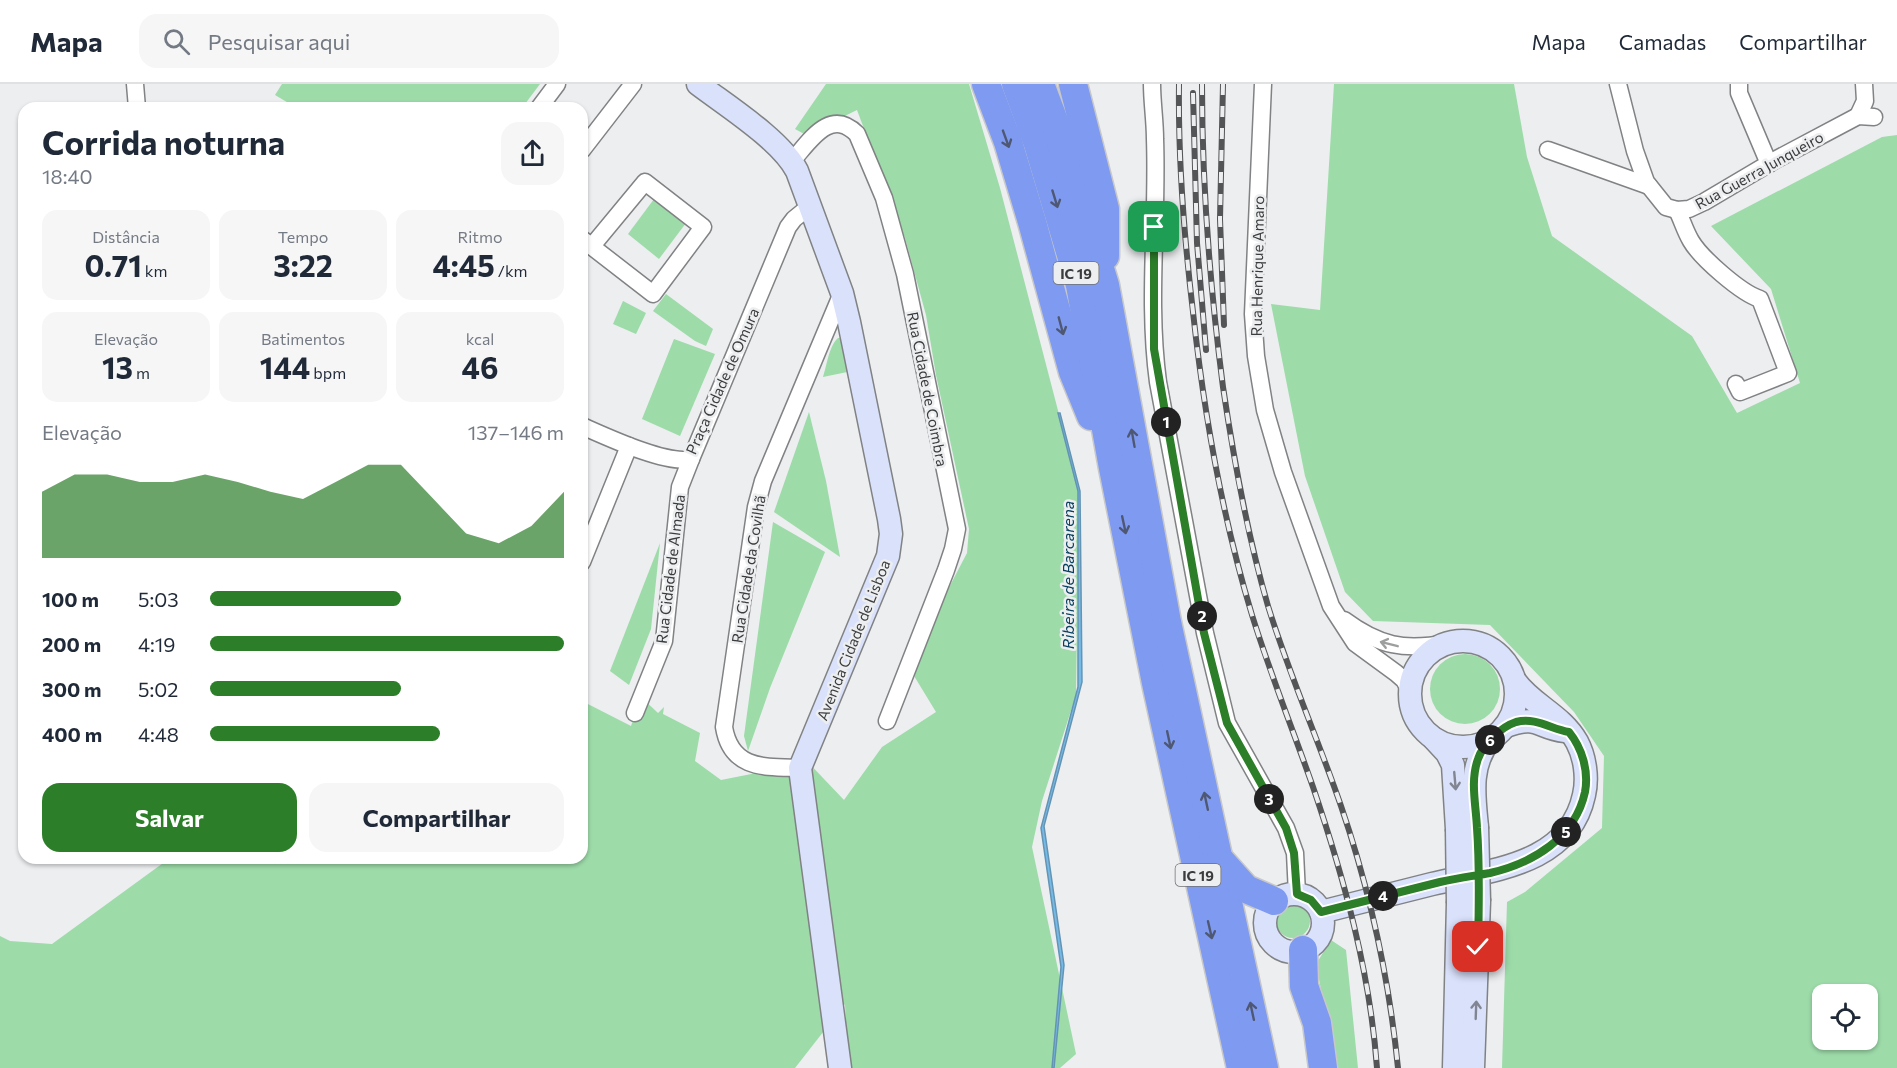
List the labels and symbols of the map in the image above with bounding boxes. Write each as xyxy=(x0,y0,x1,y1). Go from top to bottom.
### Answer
street label: Rua Guerra Junqueiro xyxy=(1692,127,1826,213)
one-way arrow xyxy=(1002,129,1013,148)
one-way arrow xyxy=(1050,189,1061,208)
street label: Rua Henrique Amaro xyxy=(1247,196,1267,336)
pin xyxy=(1128,201,1179,252)
road number: IC 19 xyxy=(1054,262,1098,284)
street label: Praça Cidade de Omura xyxy=(682,305,762,457)
street label: Rua Cidade de Coimbra xyxy=(904,310,952,468)
one-way arrow xyxy=(1056,316,1067,335)
pin: 1 xyxy=(1151,407,1181,437)
one-way arrow xyxy=(1127,429,1138,449)
street label: Rua Cidade de Almada xyxy=(652,493,688,645)
street label: Rua Cidade da Covilhã xyxy=(727,494,769,644)
water label: Ribeira de Barcarena xyxy=(1058,501,1077,649)
one-way arrow xyxy=(1119,515,1131,534)
street label: Avenida Cidade de Lisboa xyxy=(813,557,893,723)
pin: 2 xyxy=(1187,601,1217,631)
one-way arrow xyxy=(1380,637,1399,649)
pin: 6 xyxy=(1475,725,1505,755)
one-way arrow xyxy=(1163,730,1175,749)
one-way arrow xyxy=(1449,771,1460,790)
pin: 3 xyxy=(1254,784,1284,814)
one-way arrow xyxy=(1200,791,1211,811)
pin: 5 xyxy=(1551,817,1581,847)
road number: IC 19 xyxy=(1176,864,1220,886)
pin: 4 xyxy=(1368,881,1398,911)
one-way arrow xyxy=(1205,920,1216,939)
pin xyxy=(1452,921,1503,972)
one-way arrow xyxy=(1470,1000,1481,1020)
one-way arrow xyxy=(1246,1001,1257,1021)

